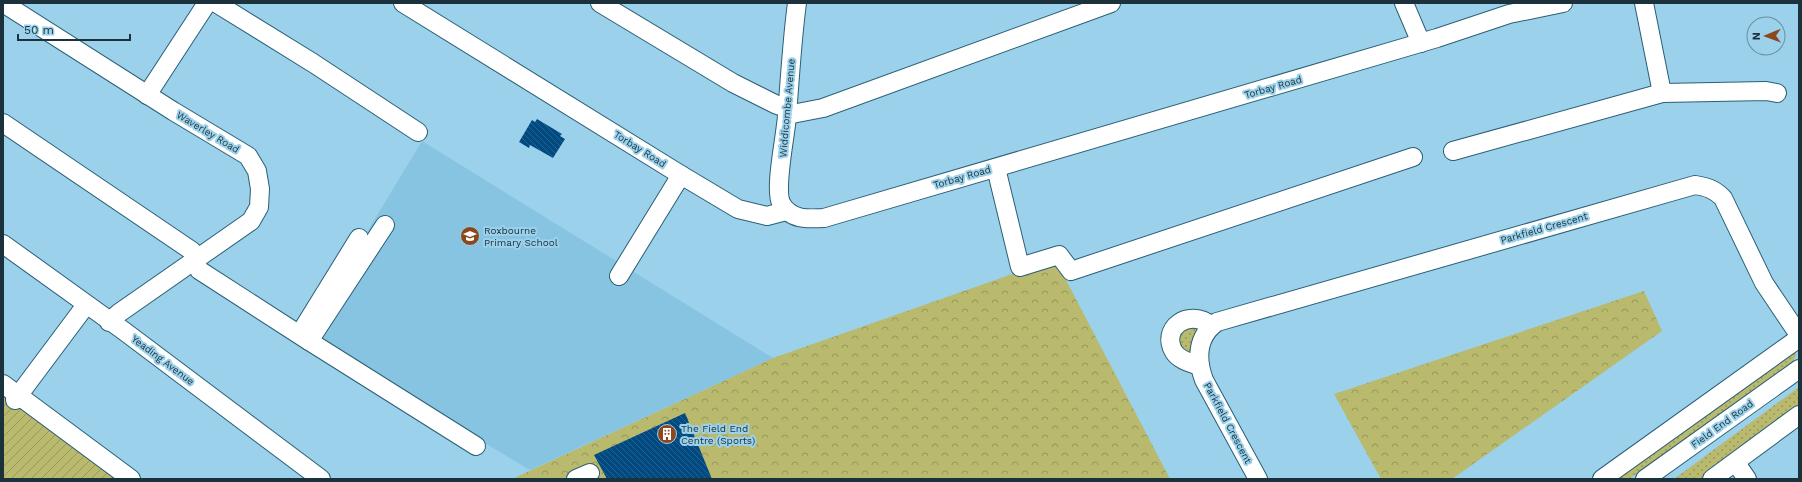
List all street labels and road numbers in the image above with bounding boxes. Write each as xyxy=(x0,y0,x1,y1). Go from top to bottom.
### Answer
street label: Widdicombe Avenue xyxy=(777,58,797,158)
street label: Torbay Road xyxy=(1243,74,1303,100)
street label: Waverley Road xyxy=(175,109,241,155)
street label: Torbay Road xyxy=(612,129,668,169)
street label: Torbay Road xyxy=(932,164,992,190)
street label: Parkfield Crescent xyxy=(1499,210,1590,246)
street label: Yeading Avenue xyxy=(130,333,197,387)
street label: Parkfield Crescent xyxy=(1202,381,1254,466)
street label: Field End Road xyxy=(1689,398,1755,450)

